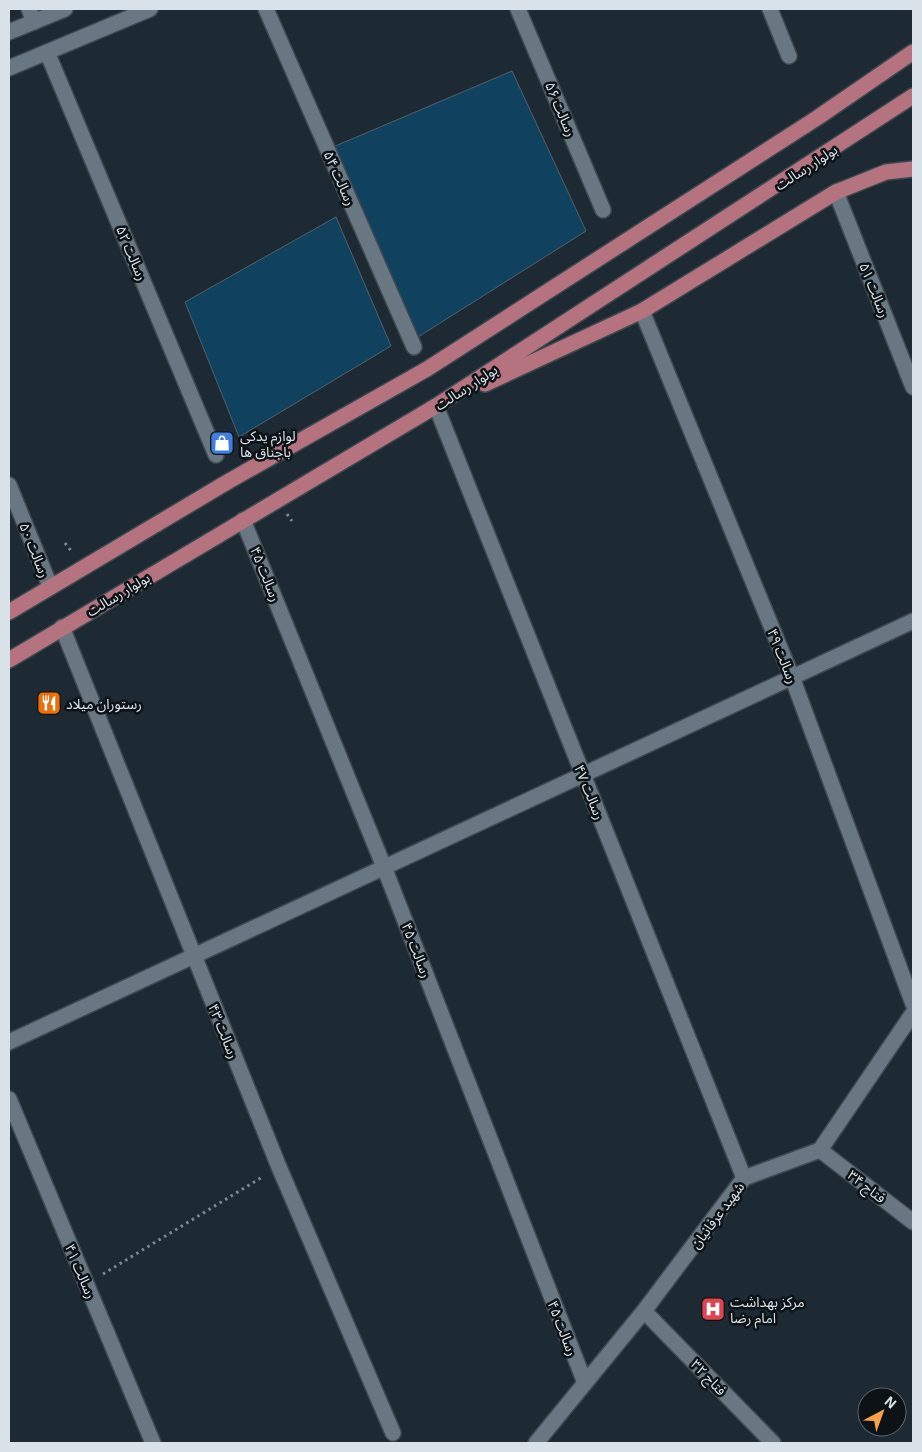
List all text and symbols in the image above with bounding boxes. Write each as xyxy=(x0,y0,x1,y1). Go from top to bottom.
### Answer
street label: رسالت ۵۶ xyxy=(541,79,580,139)
street label: بولوار رسالت xyxy=(772,140,841,194)
street label: رسالت ۵۴ xyxy=(320,148,360,208)
street label: رسالت ۵۲ xyxy=(112,223,151,283)
street label: رسالت ۵۱ xyxy=(855,260,894,320)
street label: بولوار رسالت xyxy=(432,360,501,414)
place label: لوازم یدکی باجناق ها xyxy=(240,427,296,460)
shop icon: لوازم یدکی باجناق ها xyxy=(209,430,235,456)
street label: رسالت ۵۰ xyxy=(15,520,54,580)
street label: رسالت ۴۵ xyxy=(246,544,285,604)
street label: بولوار رسالت xyxy=(83,568,153,620)
street label: رسالت ۴۹ xyxy=(763,626,802,686)
restaurant icon: رستوران میلاد xyxy=(36,690,62,716)
place label: رستوران میلاد xyxy=(66,695,142,713)
street label: رسالت ۴۷ xyxy=(570,762,609,822)
street label: رسالت ۴۵ xyxy=(398,920,435,980)
street label: رسالت ۴۳ xyxy=(204,1001,243,1061)
street label: فتاح ۳۴ xyxy=(843,1166,889,1209)
street label: شهید عرفانیان xyxy=(686,1178,748,1252)
street label: رسالت ۴۱ xyxy=(61,1241,100,1301)
place label: مرکز بهداشت امام رضا xyxy=(730,1293,805,1329)
hospital icon: مرکز بهداشت امام رضا xyxy=(700,1296,726,1322)
street label: رسالت ۴۵ xyxy=(544,1298,581,1358)
street label: فتاح ۳۲ xyxy=(686,1355,730,1401)
north arrow xyxy=(857,1387,907,1437)
text: N xyxy=(881,1392,900,1412)

